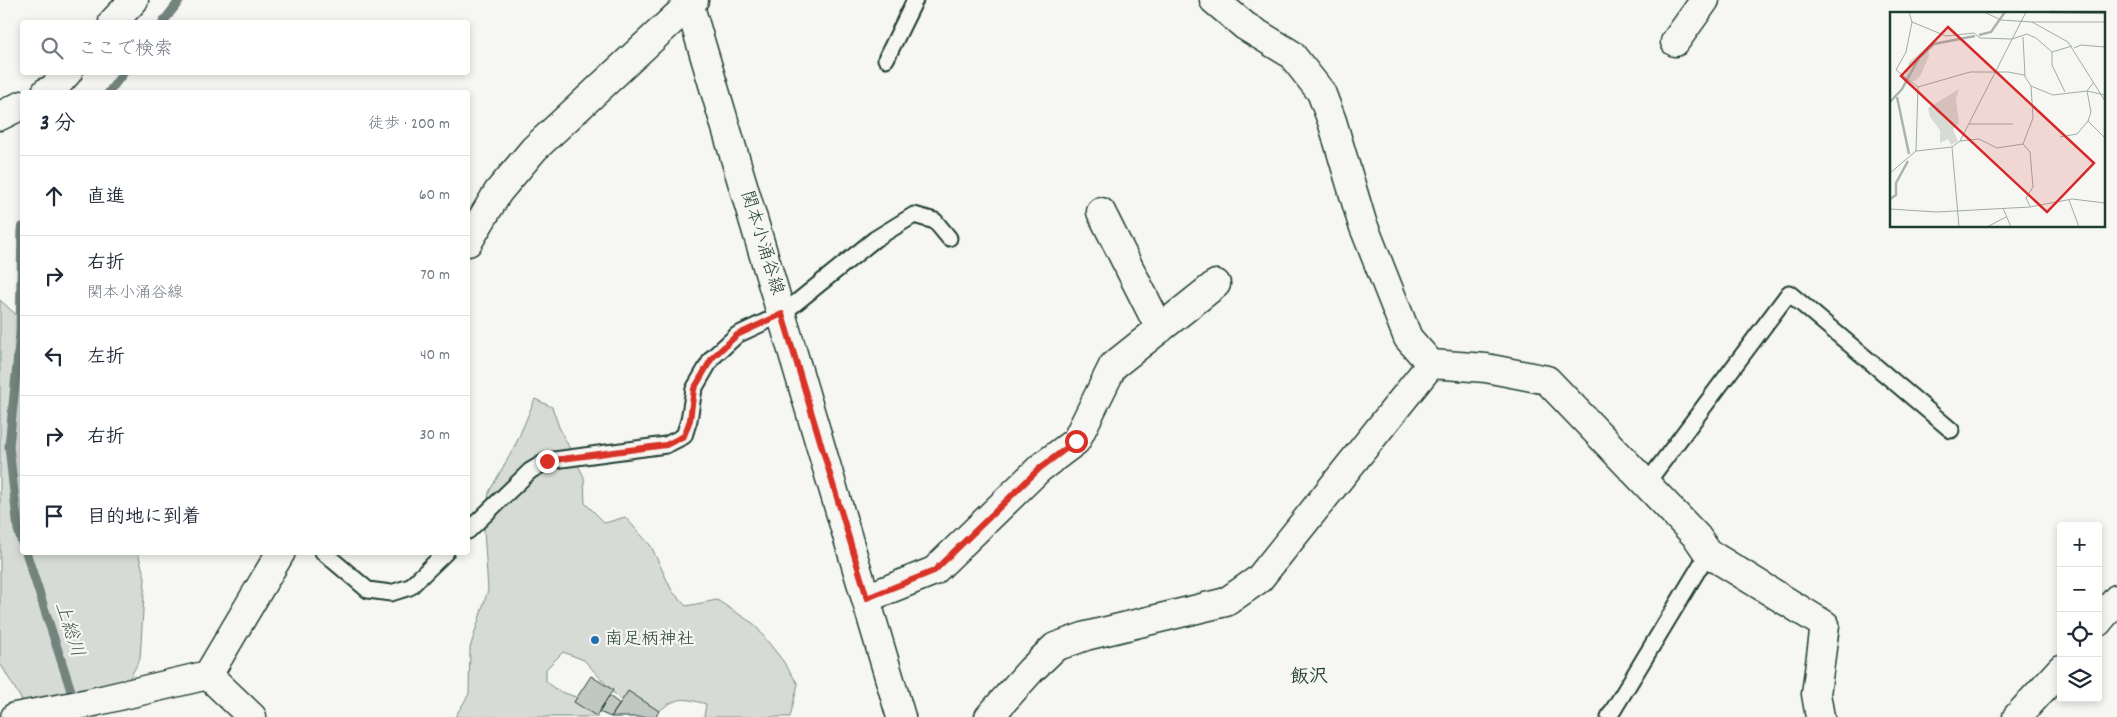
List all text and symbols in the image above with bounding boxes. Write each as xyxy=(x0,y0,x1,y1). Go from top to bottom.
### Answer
inset map xyxy=(1890,12,2104,228)
search box xyxy=(20,20,470,75)
icon: search xyxy=(38,34,66,62)
text: ここで検索 xyxy=(78,37,173,64)
text: 3 分 xyxy=(40,110,75,140)
text: 徒歩 · 200 m xyxy=(368,113,450,136)
icon: ahead xyxy=(40,182,68,210)
text: 60 m xyxy=(419,184,450,207)
text: 直進 xyxy=(87,185,125,212)
street label: 関本小涌谷線 xyxy=(733,188,789,298)
text: 右折 xyxy=(87,251,125,278)
icon: right xyxy=(40,262,68,290)
text: 70 m xyxy=(420,264,450,287)
text: 関本小涌谷線 xyxy=(87,282,183,305)
icon: left xyxy=(40,342,68,370)
text: 40 m xyxy=(420,344,450,367)
text: 左折 xyxy=(87,345,125,372)
icon: right xyxy=(40,422,68,450)
text: 30 m xyxy=(420,424,450,447)
text: 右折 xyxy=(87,425,125,452)
route start xyxy=(1065,430,1088,453)
route end xyxy=(536,450,559,473)
icon: arrive xyxy=(40,502,68,530)
text: 目的地に到着 xyxy=(87,505,201,532)
map controls xyxy=(2057,522,2102,702)
button: + xyxy=(2057,522,2102,567)
button: − xyxy=(2057,567,2102,612)
water label: 上総川 xyxy=(46,599,90,661)
button: locate xyxy=(2057,612,2102,657)
place label: 南足柄神社 xyxy=(605,628,695,653)
marker: 南足柄神社 xyxy=(589,634,601,646)
button: layers xyxy=(2057,657,2102,702)
district label: 飯沢 xyxy=(1290,665,1328,692)

